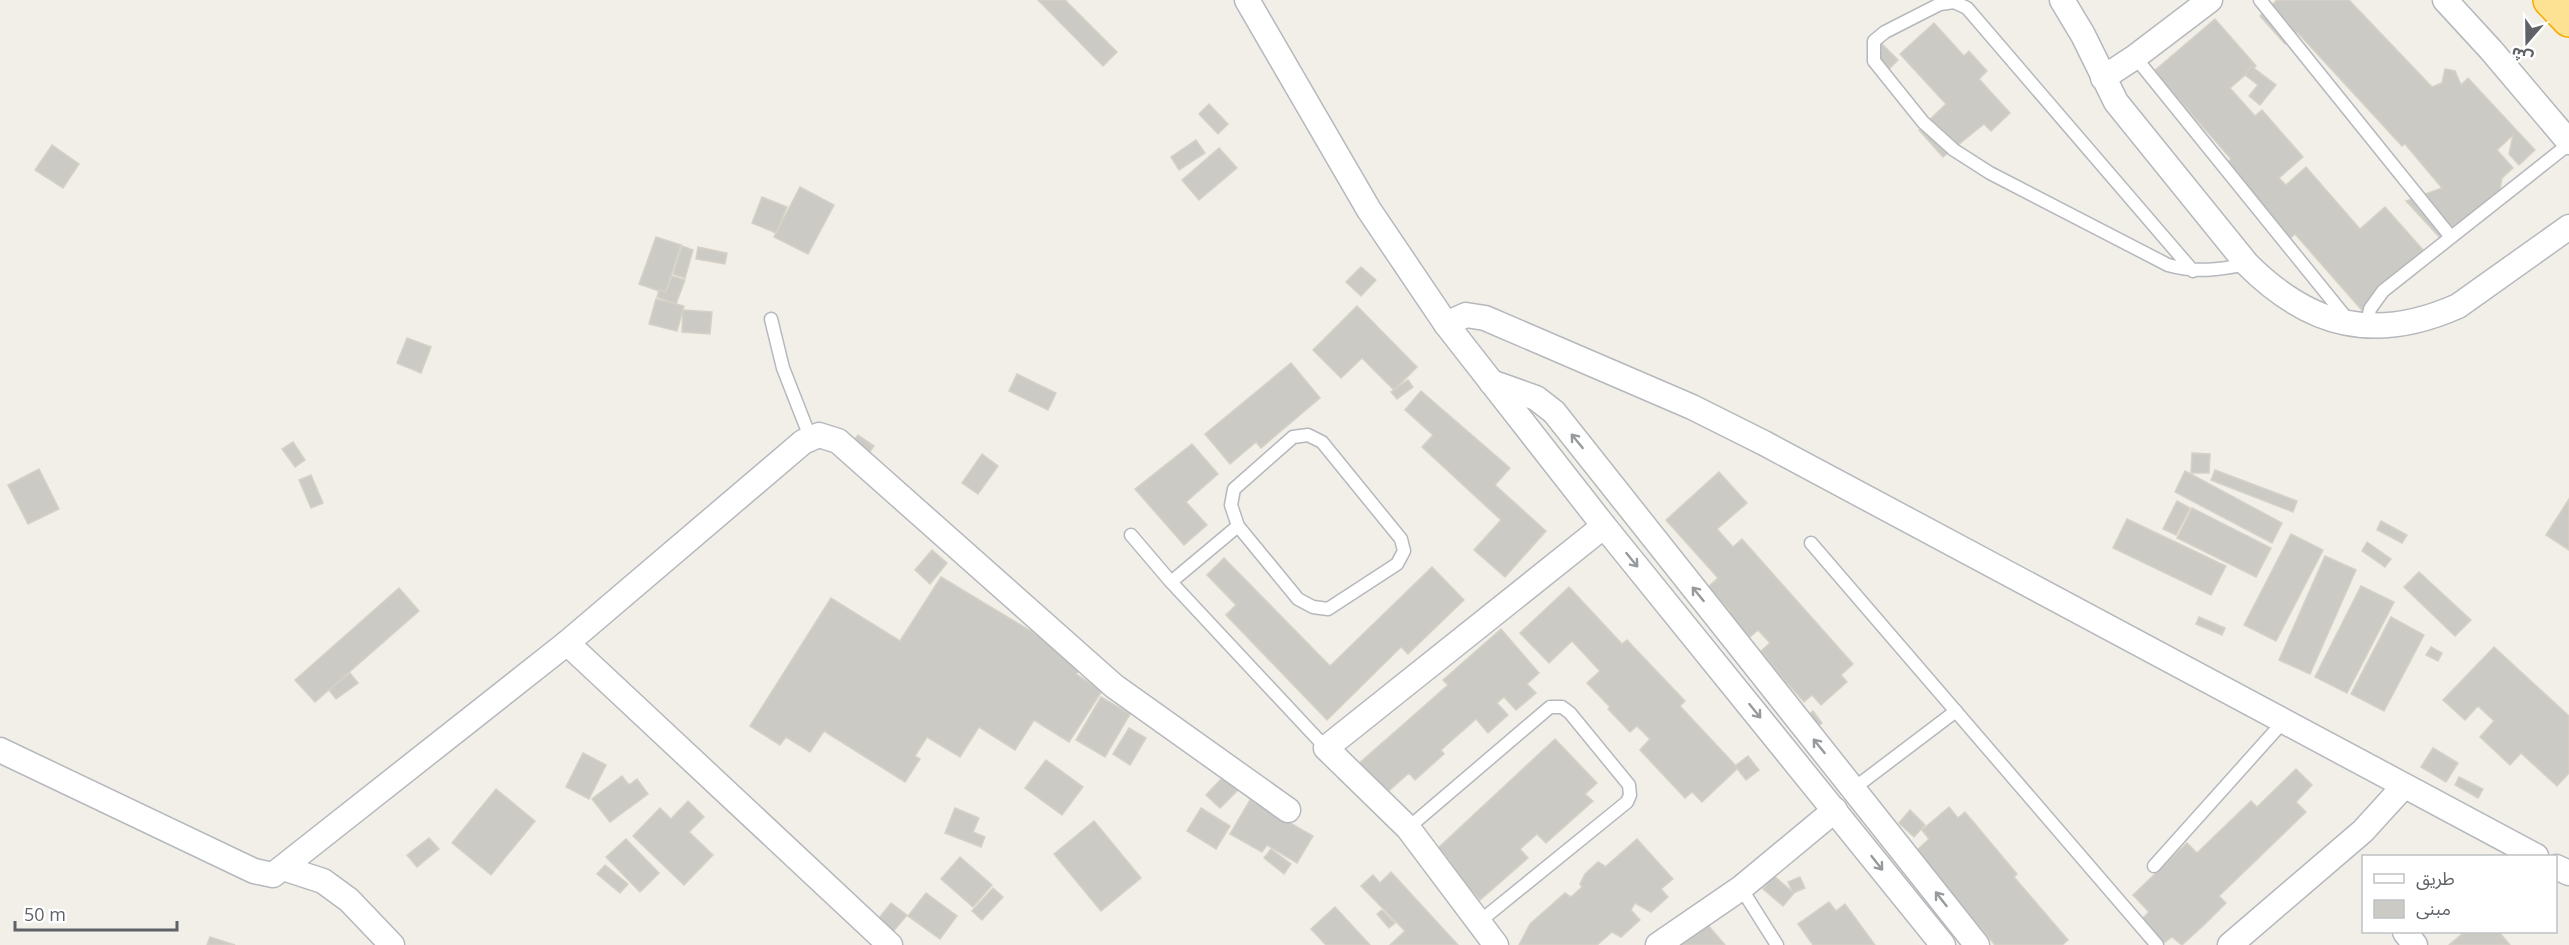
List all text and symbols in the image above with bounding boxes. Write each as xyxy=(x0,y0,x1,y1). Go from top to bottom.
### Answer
north arrow xyxy=(2497,12,2557,72)
text: ش xyxy=(2508,42,2536,70)
one-way arrow xyxy=(1570,434,1583,450)
one-way arrow xyxy=(1625,551,1638,567)
one-way arrow xyxy=(1692,586,1705,602)
one-way arrow xyxy=(1748,703,1761,719)
one-way arrow xyxy=(1813,739,1826,755)
one-way arrow xyxy=(1871,855,1884,871)
legend xyxy=(2362,855,2557,933)
text: طريق xyxy=(2416,866,2455,890)
one-way arrow xyxy=(1934,891,1947,907)
scale bar xyxy=(15,894,177,932)
text: مبنى xyxy=(2416,896,2451,920)
text: 50 m xyxy=(24,902,66,926)

